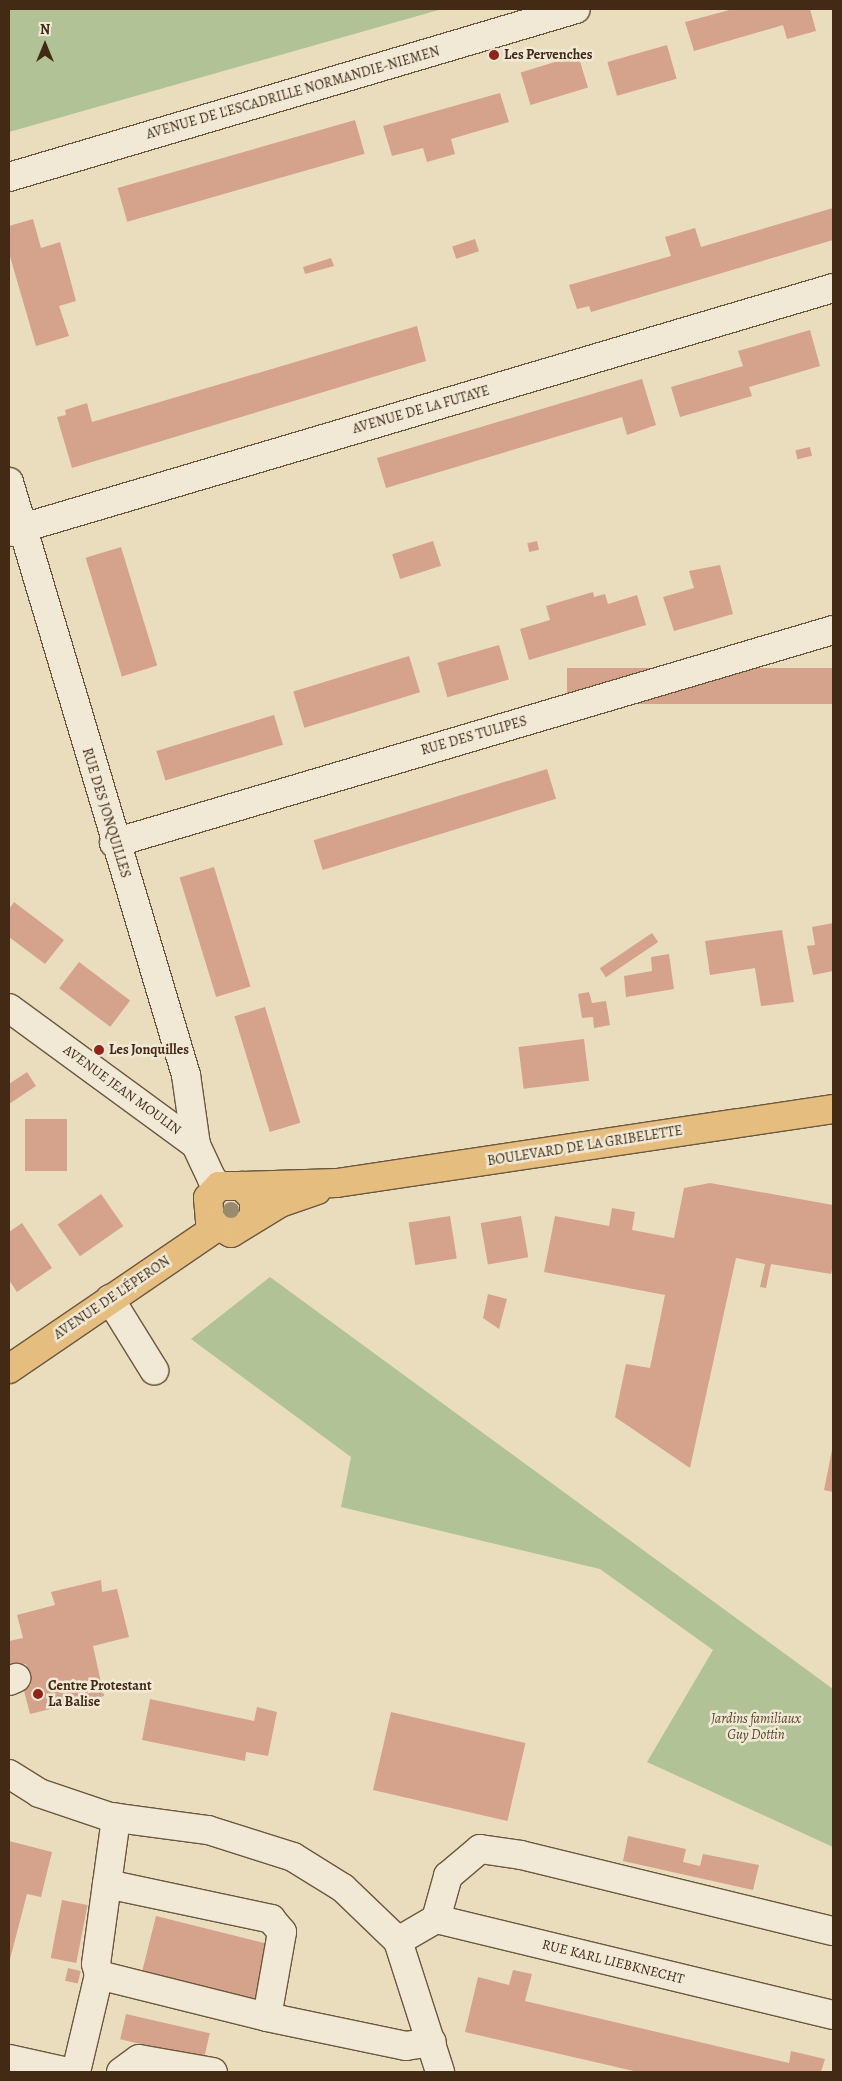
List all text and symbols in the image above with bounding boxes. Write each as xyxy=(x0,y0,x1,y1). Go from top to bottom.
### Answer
north arrow xyxy=(20,20,70,70)
text: N xyxy=(40,20,50,39)
street label: AVENUE DE L'ESCADRILLE NORMANDIE-NIEMEN xyxy=(144,43,442,143)
place label: Les Pervenches xyxy=(504,47,592,63)
marker: Les Pervenches xyxy=(488,49,500,61)
street label: AVENUE DE LA FUTAYE xyxy=(351,382,491,438)
street label: RUE DES TULIPES xyxy=(419,713,529,759)
street label: RUE DES JONQUILLES xyxy=(78,746,134,880)
street label: AVENUE JEAN MOULIN xyxy=(60,1042,184,1138)
place label: Les Jonquilles xyxy=(109,1042,189,1058)
marker: Les Jonquilles xyxy=(93,1044,105,1056)
street label: BOULEVARD DE LA GRIBELETTE xyxy=(486,1122,684,1170)
street label: AVENUE DE L'ÉPERON xyxy=(51,1253,173,1343)
place label: Centre Protestant La Balise xyxy=(48,1678,152,1710)
marker: Centre Protestant La Balise xyxy=(32,1688,44,1700)
park label: Jardins familiaux Guy Dottin xyxy=(711,1711,801,1744)
street label: RUE KARL LIEBKNECHT xyxy=(540,1936,686,1988)

